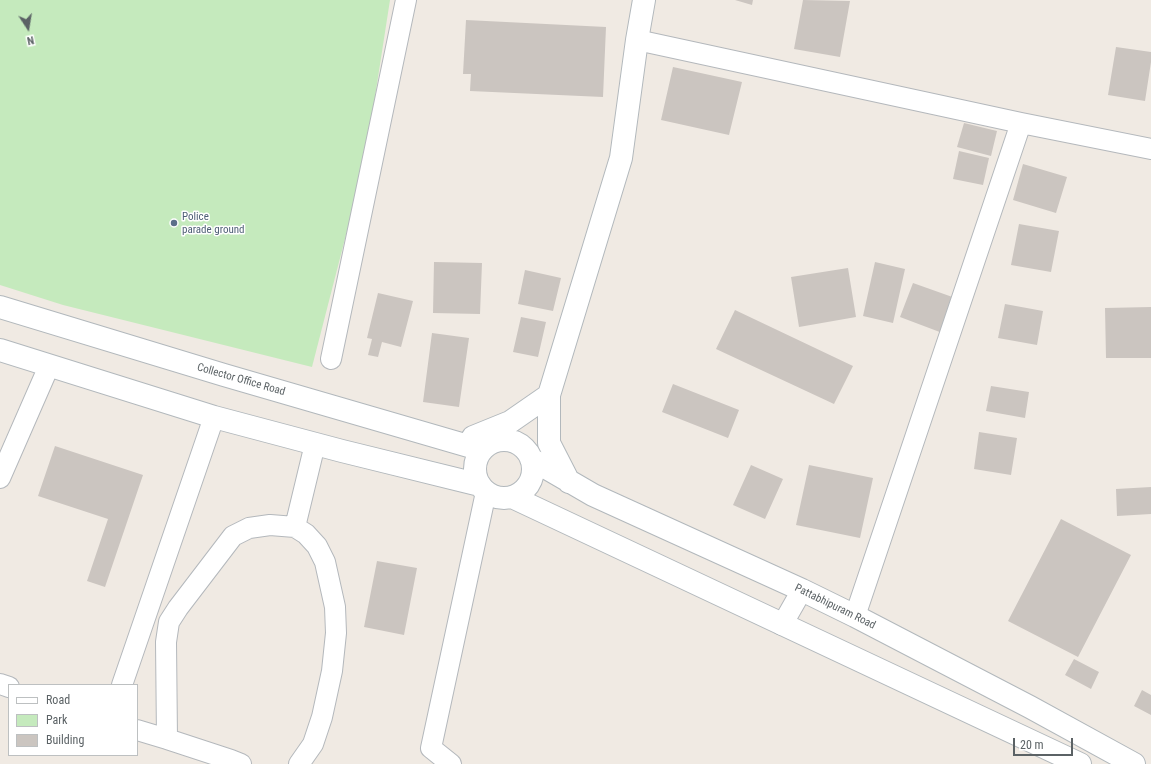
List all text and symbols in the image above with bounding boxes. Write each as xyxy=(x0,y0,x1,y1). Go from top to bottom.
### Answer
north arrow xyxy=(8,8,48,48)
text: N xyxy=(26,33,35,47)
place label: Police parade ground xyxy=(182,210,245,236)
marker: Police parade ground xyxy=(169,218,179,228)
street label: Collector Office Road xyxy=(195,361,287,399)
street label: Pattabhipuram Road xyxy=(792,582,878,632)
legend xyxy=(8,684,138,756)
text: Road xyxy=(46,693,70,707)
text: Park xyxy=(46,713,67,727)
scale bar xyxy=(1015,730,1075,756)
text: Building xyxy=(46,733,84,747)
text: 20 m xyxy=(1020,738,1044,752)

